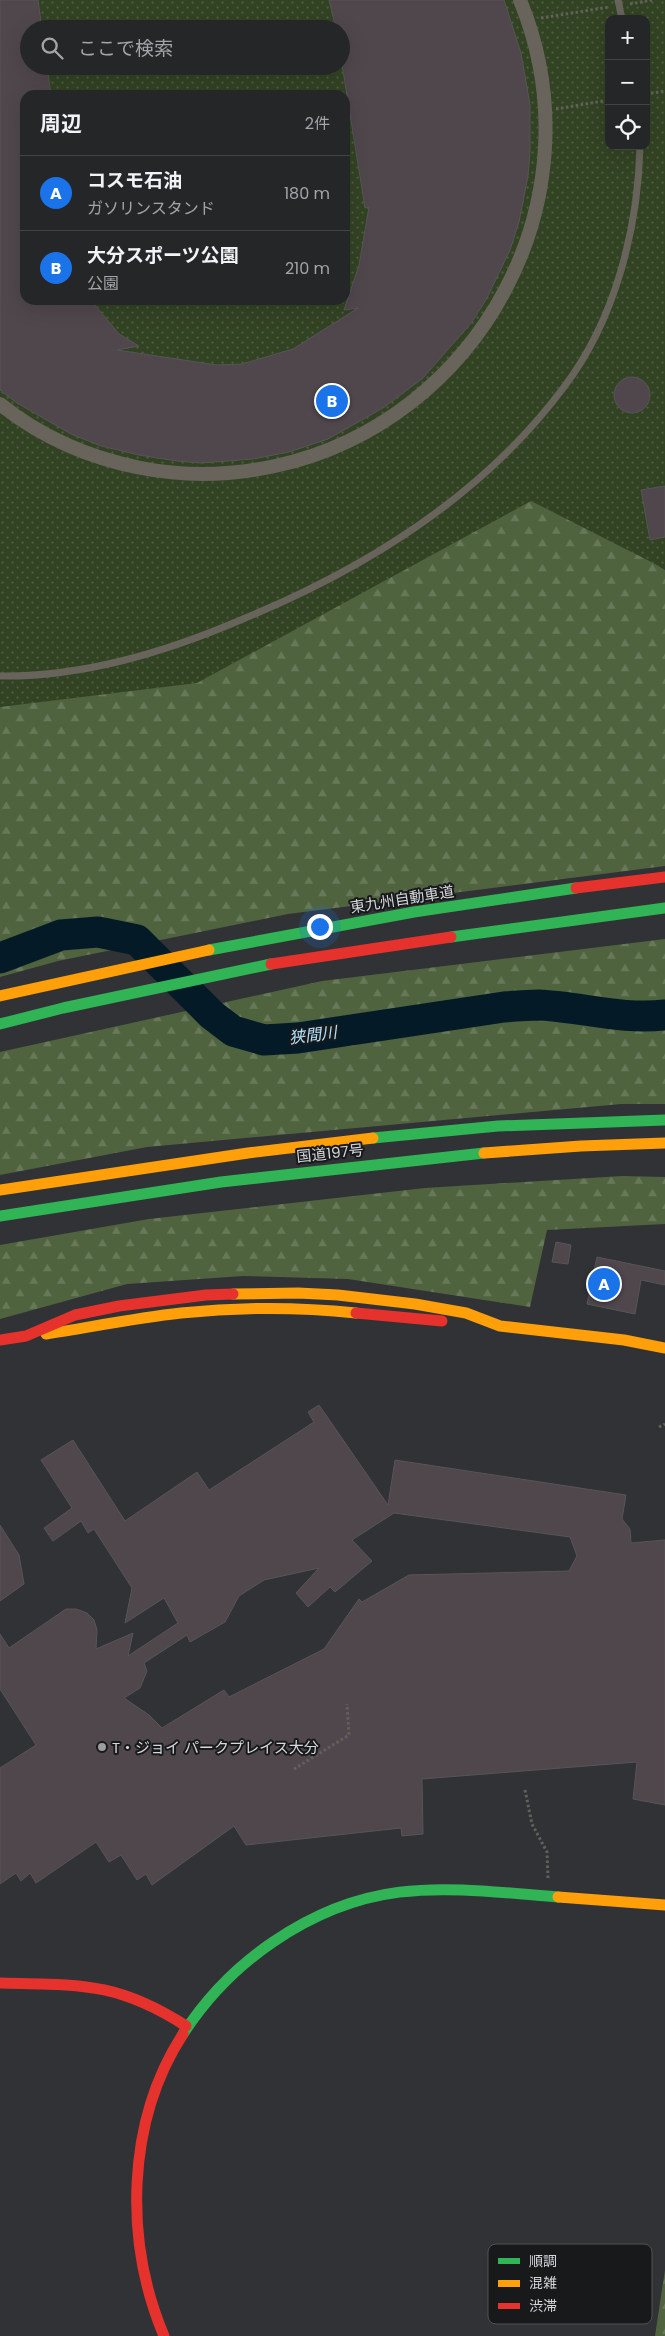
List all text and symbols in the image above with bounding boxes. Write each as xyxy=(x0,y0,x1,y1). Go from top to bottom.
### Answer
map controls xyxy=(605,15,650,150)
button: + xyxy=(605,15,650,60)
search box xyxy=(20,20,350,75)
icon: search xyxy=(38,34,66,62)
text: ここで検索 xyxy=(78,35,173,62)
button: − xyxy=(605,60,650,105)
button: locate xyxy=(605,105,650,150)
text: 周辺 xyxy=(40,109,82,138)
text: 2件 xyxy=(305,112,330,135)
text: コスモ石油 xyxy=(87,167,182,194)
text: A xyxy=(50,182,62,205)
text: 180 m xyxy=(284,182,330,205)
text: ガソリンスタンド xyxy=(87,197,215,220)
text: 大分スポーツ公園 xyxy=(87,242,239,269)
text: B xyxy=(51,257,61,280)
text: 210 m xyxy=(285,257,330,280)
text: 公園 xyxy=(87,272,119,295)
pin: B xyxy=(316,382,348,420)
street label: 東九州自動車道 xyxy=(348,880,456,918)
your location xyxy=(307,914,333,940)
water label: 狭間川 xyxy=(288,1020,340,1049)
street label: 国道197号 xyxy=(295,1139,365,1167)
pin: A xyxy=(588,1265,620,1303)
place label: T・ジョイ パークプレイス大分 xyxy=(112,1737,319,1758)
marker: T・ジョイ パークプレイス大分 xyxy=(96,1741,108,1753)
legend xyxy=(488,2244,652,2324)
text: 順調 xyxy=(529,2251,557,2271)
text: 混雑 xyxy=(529,2273,557,2293)
text: 渋滞 xyxy=(529,2296,557,2316)

